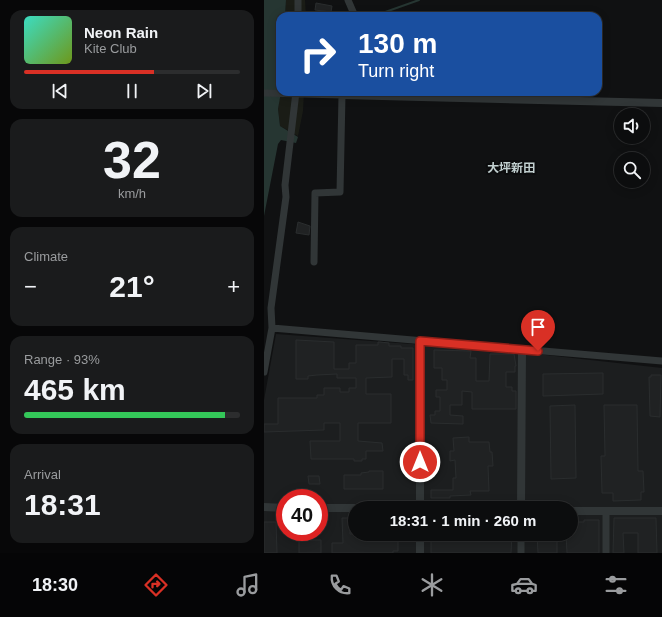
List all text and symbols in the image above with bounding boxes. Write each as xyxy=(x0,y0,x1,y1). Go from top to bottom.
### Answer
text: Neon Rain xyxy=(84,24,158,41)
icon: right xyxy=(292,28,344,80)
text: 130 m xyxy=(358,28,437,59)
text: Kite Club xyxy=(84,41,137,56)
text: Turn right xyxy=(358,61,434,81)
icon: previous xyxy=(49,80,71,102)
icon: pause xyxy=(121,80,143,102)
icon: next xyxy=(193,80,215,102)
map controls xyxy=(614,108,650,188)
button: sound xyxy=(614,108,650,144)
text: 32 xyxy=(103,131,161,189)
button: search xyxy=(614,152,650,188)
district label: 大坪新田 xyxy=(487,161,535,175)
text: km/h xyxy=(118,186,146,201)
text: Climate xyxy=(24,249,68,264)
text: 21° xyxy=(109,270,155,303)
text: − xyxy=(24,274,37,299)
text: + xyxy=(227,274,240,299)
pin xyxy=(521,310,555,351)
icon: arrive xyxy=(527,316,549,338)
text: Range · 93% xyxy=(24,352,100,367)
text: 465 km xyxy=(24,373,126,406)
position arrow xyxy=(399,441,441,483)
text: Arrival xyxy=(24,467,61,482)
text: 18:31 xyxy=(24,488,101,521)
speed limit sign: 40 xyxy=(276,489,328,541)
text: 18:31 · 1 min · 260 m xyxy=(390,512,536,529)
icon: directions xyxy=(142,571,170,599)
icon: music xyxy=(234,571,262,599)
icon: phone xyxy=(326,571,354,599)
icon: climate xyxy=(418,571,446,599)
icon: car xyxy=(510,571,538,599)
icon: filters xyxy=(602,571,630,599)
text: 18:30 xyxy=(32,575,78,595)

